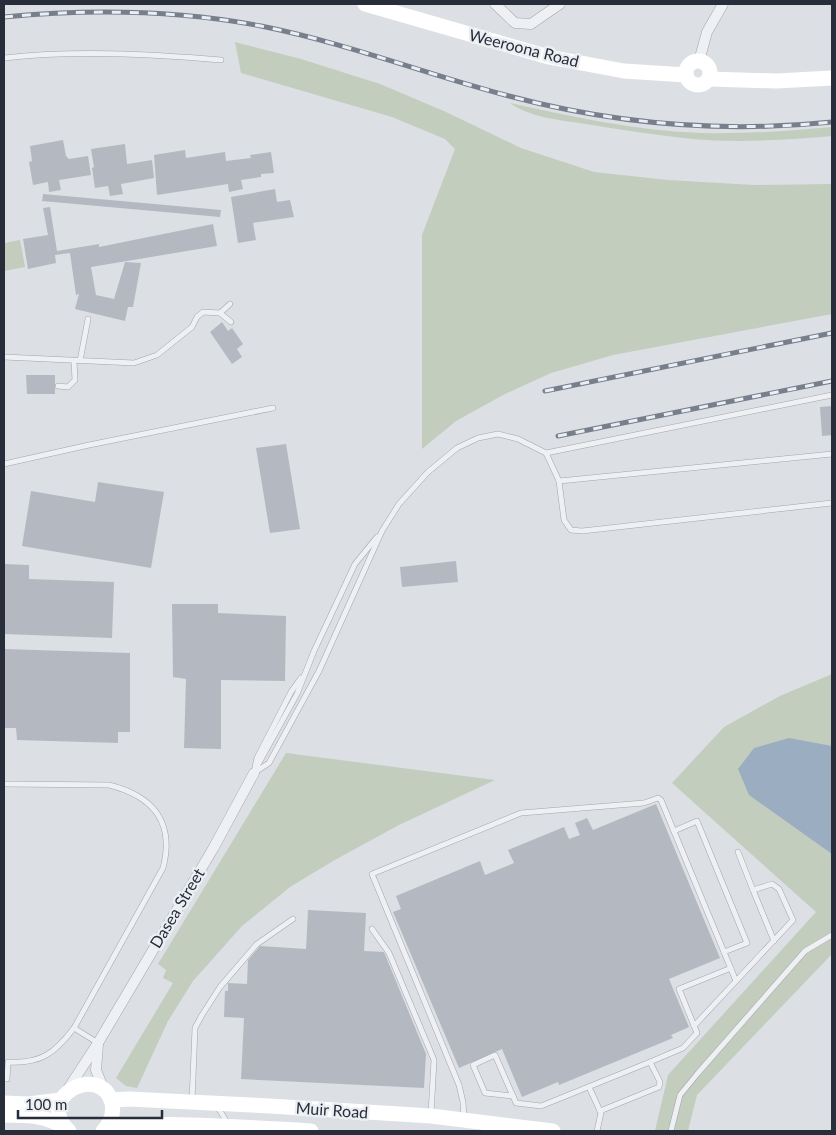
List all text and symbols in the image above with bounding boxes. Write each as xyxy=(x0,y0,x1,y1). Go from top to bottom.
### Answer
street label: Weeroona Road xyxy=(467,25,581,70)
street label: Dasea Street xyxy=(145,864,208,951)
scale bar xyxy=(18,1088,161,1120)
text: 100 m xyxy=(25,1095,67,1113)
street label: Muir Road xyxy=(295,1097,369,1122)

